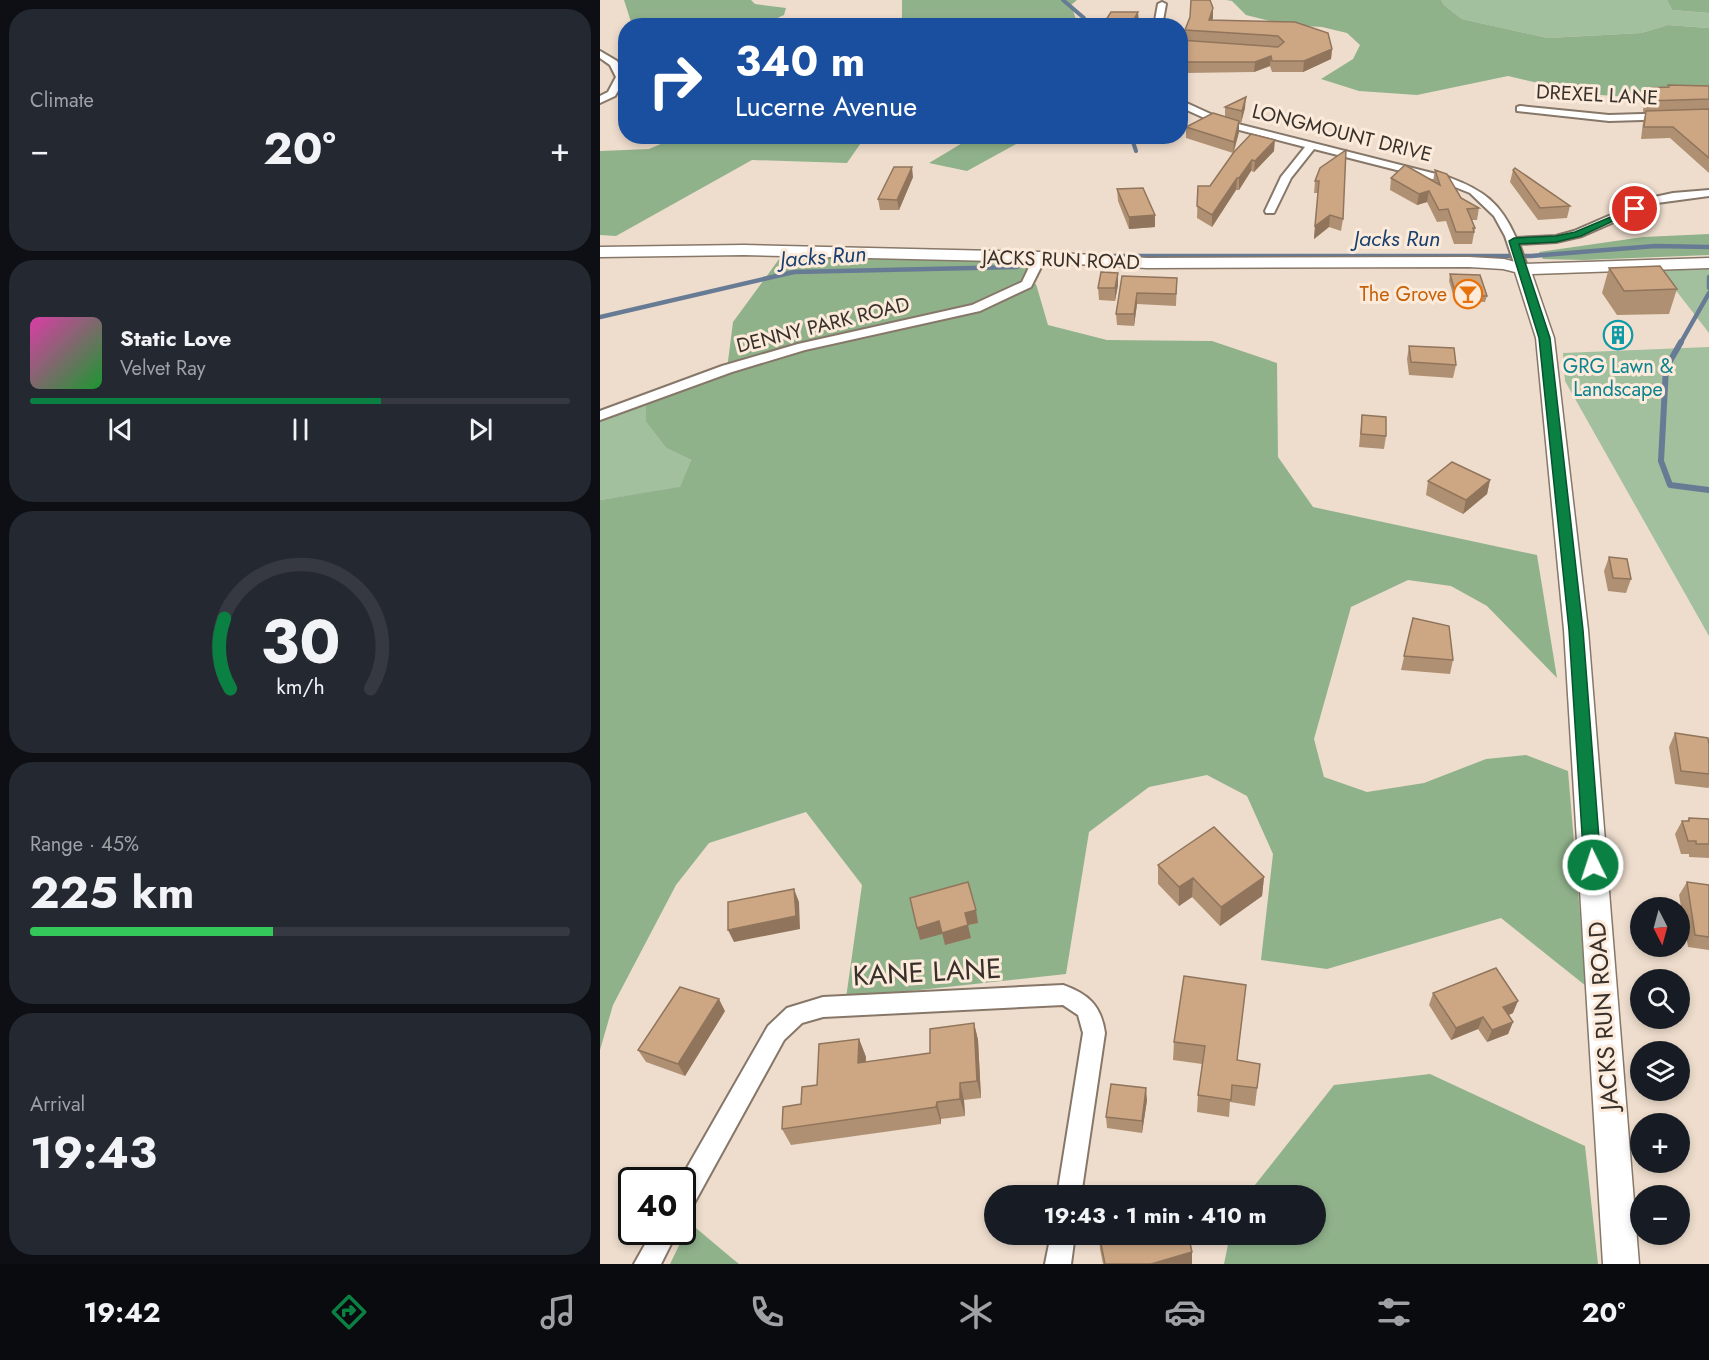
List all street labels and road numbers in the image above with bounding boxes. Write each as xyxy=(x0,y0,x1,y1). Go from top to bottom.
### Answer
street label: DREXEL LANE xyxy=(1535,77,1659,113)
street label: LONGMOUNT DRIVE xyxy=(1249,97,1435,169)
street label: JACKS RUN ROAD xyxy=(979,243,1140,277)
street label: DENNY PARK ROAD xyxy=(733,289,913,361)
street label: JACKS RUN ROAD xyxy=(1579,920,1627,1115)
street label: KANE LANE xyxy=(852,948,1002,996)

